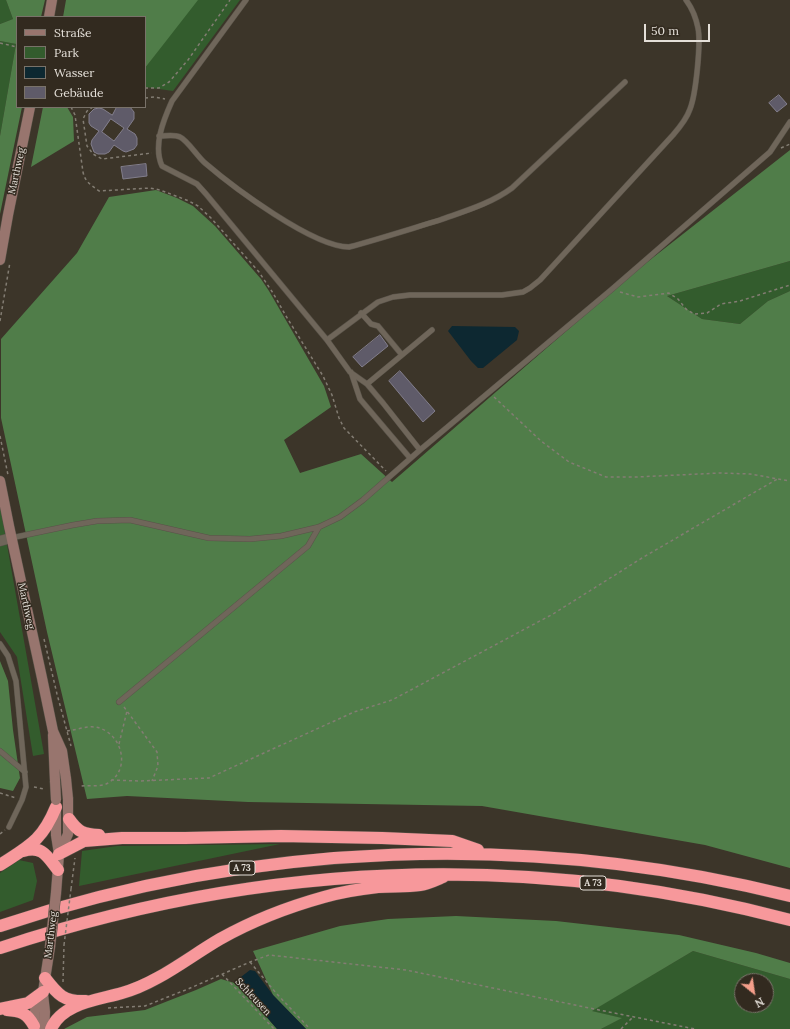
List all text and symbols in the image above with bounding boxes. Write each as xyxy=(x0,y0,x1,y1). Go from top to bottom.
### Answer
legend xyxy=(16,16,146,108)
scale bar xyxy=(646,16,712,42)
text: 50 m xyxy=(651,23,679,38)
text: Straße xyxy=(54,25,91,40)
text: Park xyxy=(54,45,79,60)
text: Wasser xyxy=(54,65,94,80)
text: Gebäude xyxy=(54,85,104,100)
street label: Marthweg xyxy=(6,147,28,195)
street label: Marthweg xyxy=(15,582,37,630)
road number: A 73 xyxy=(229,861,255,875)
road number: A 73 xyxy=(580,876,606,890)
street label: Marthweg xyxy=(42,911,60,959)
north arrow xyxy=(734,973,774,1013)
street label: Schleusen xyxy=(233,976,273,1018)
text: N xyxy=(752,994,767,1011)

